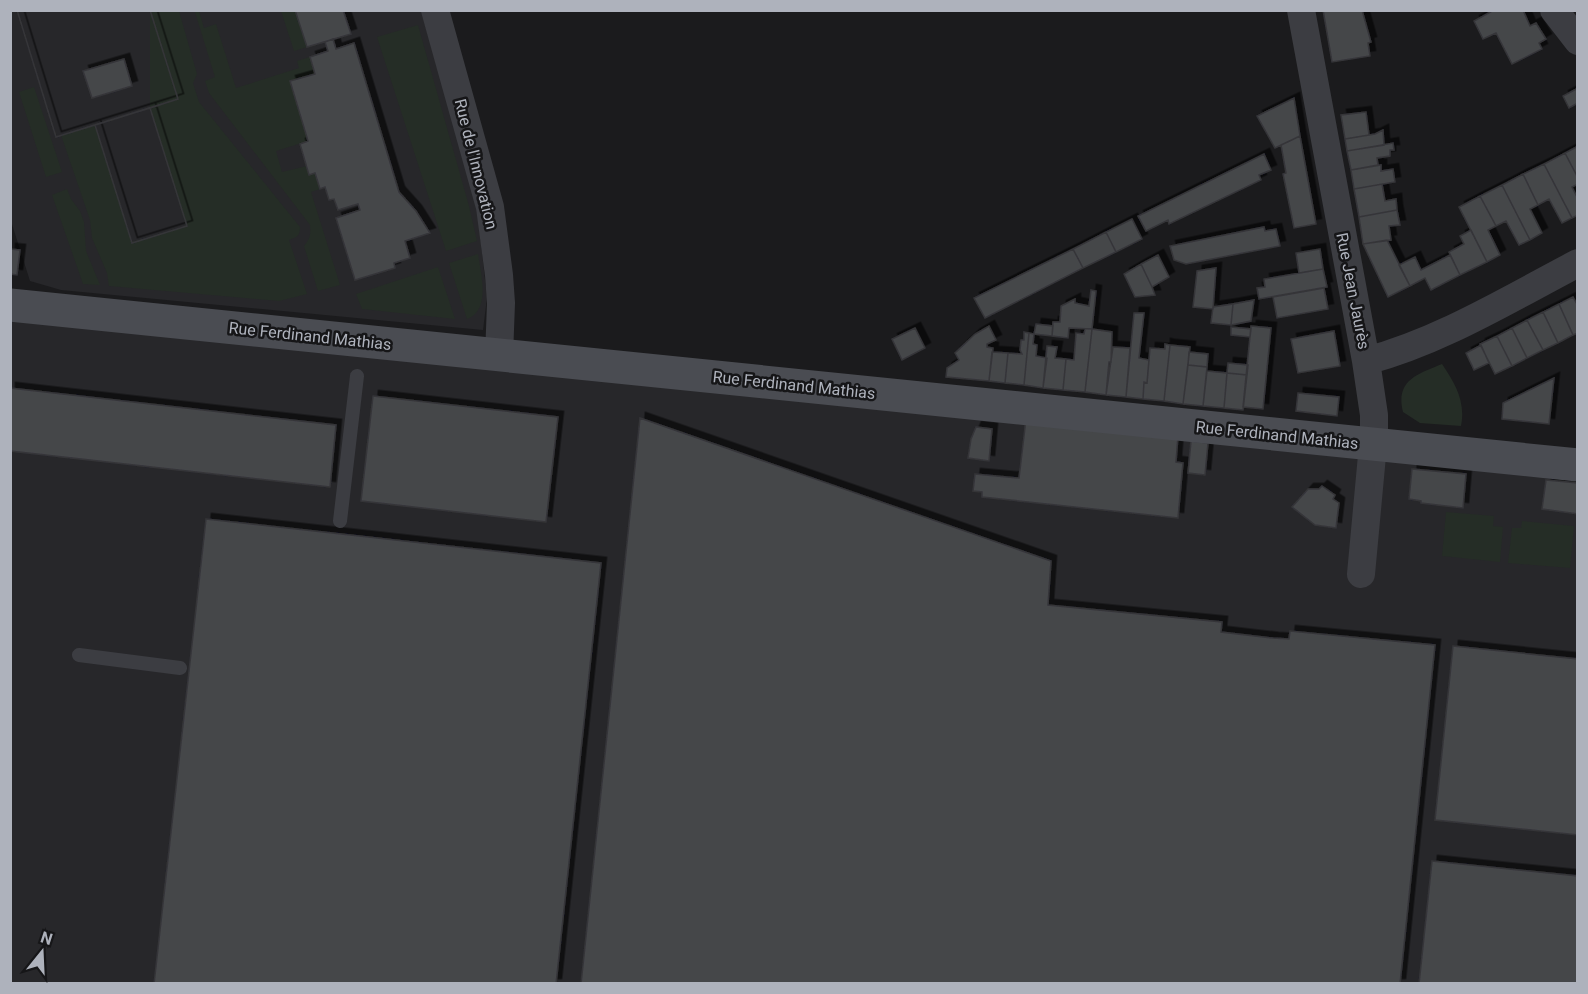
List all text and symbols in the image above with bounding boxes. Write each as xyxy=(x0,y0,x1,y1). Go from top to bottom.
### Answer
street label: Rue de l'Innovation xyxy=(451,97,501,231)
street label: Rue Jean Jaurès xyxy=(1332,231,1374,351)
street label: Rue Ferdinand Mathias xyxy=(228,318,392,354)
street label: Rue Ferdinand Mathias xyxy=(712,367,876,403)
street label: Rue Ferdinand Mathias xyxy=(1195,417,1359,453)
north arrow xyxy=(12,922,72,982)
text: N xyxy=(38,927,55,949)

